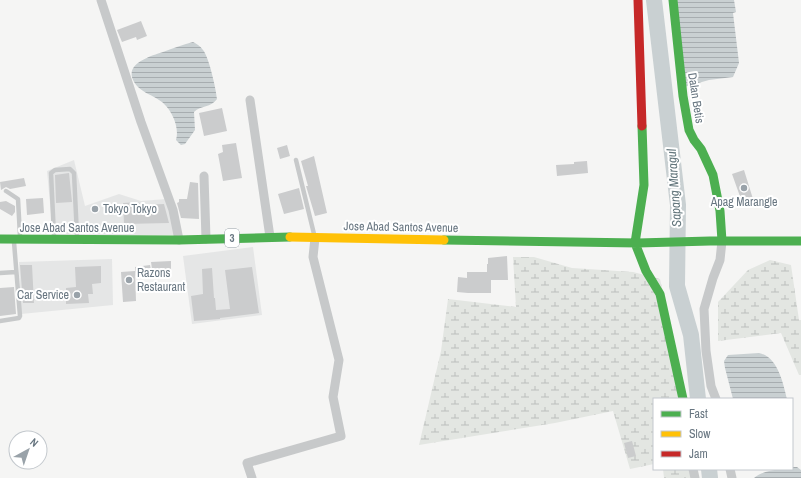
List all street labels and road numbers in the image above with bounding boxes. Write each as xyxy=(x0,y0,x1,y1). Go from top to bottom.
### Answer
street label: Dalan Betis xyxy=(684,72,708,124)
street label: Jose Abad Santos Avenue xyxy=(344,218,458,236)
street label: Jose Abad Santos Avenue xyxy=(20,220,134,236)
road number: 3 xyxy=(225,229,239,247)

